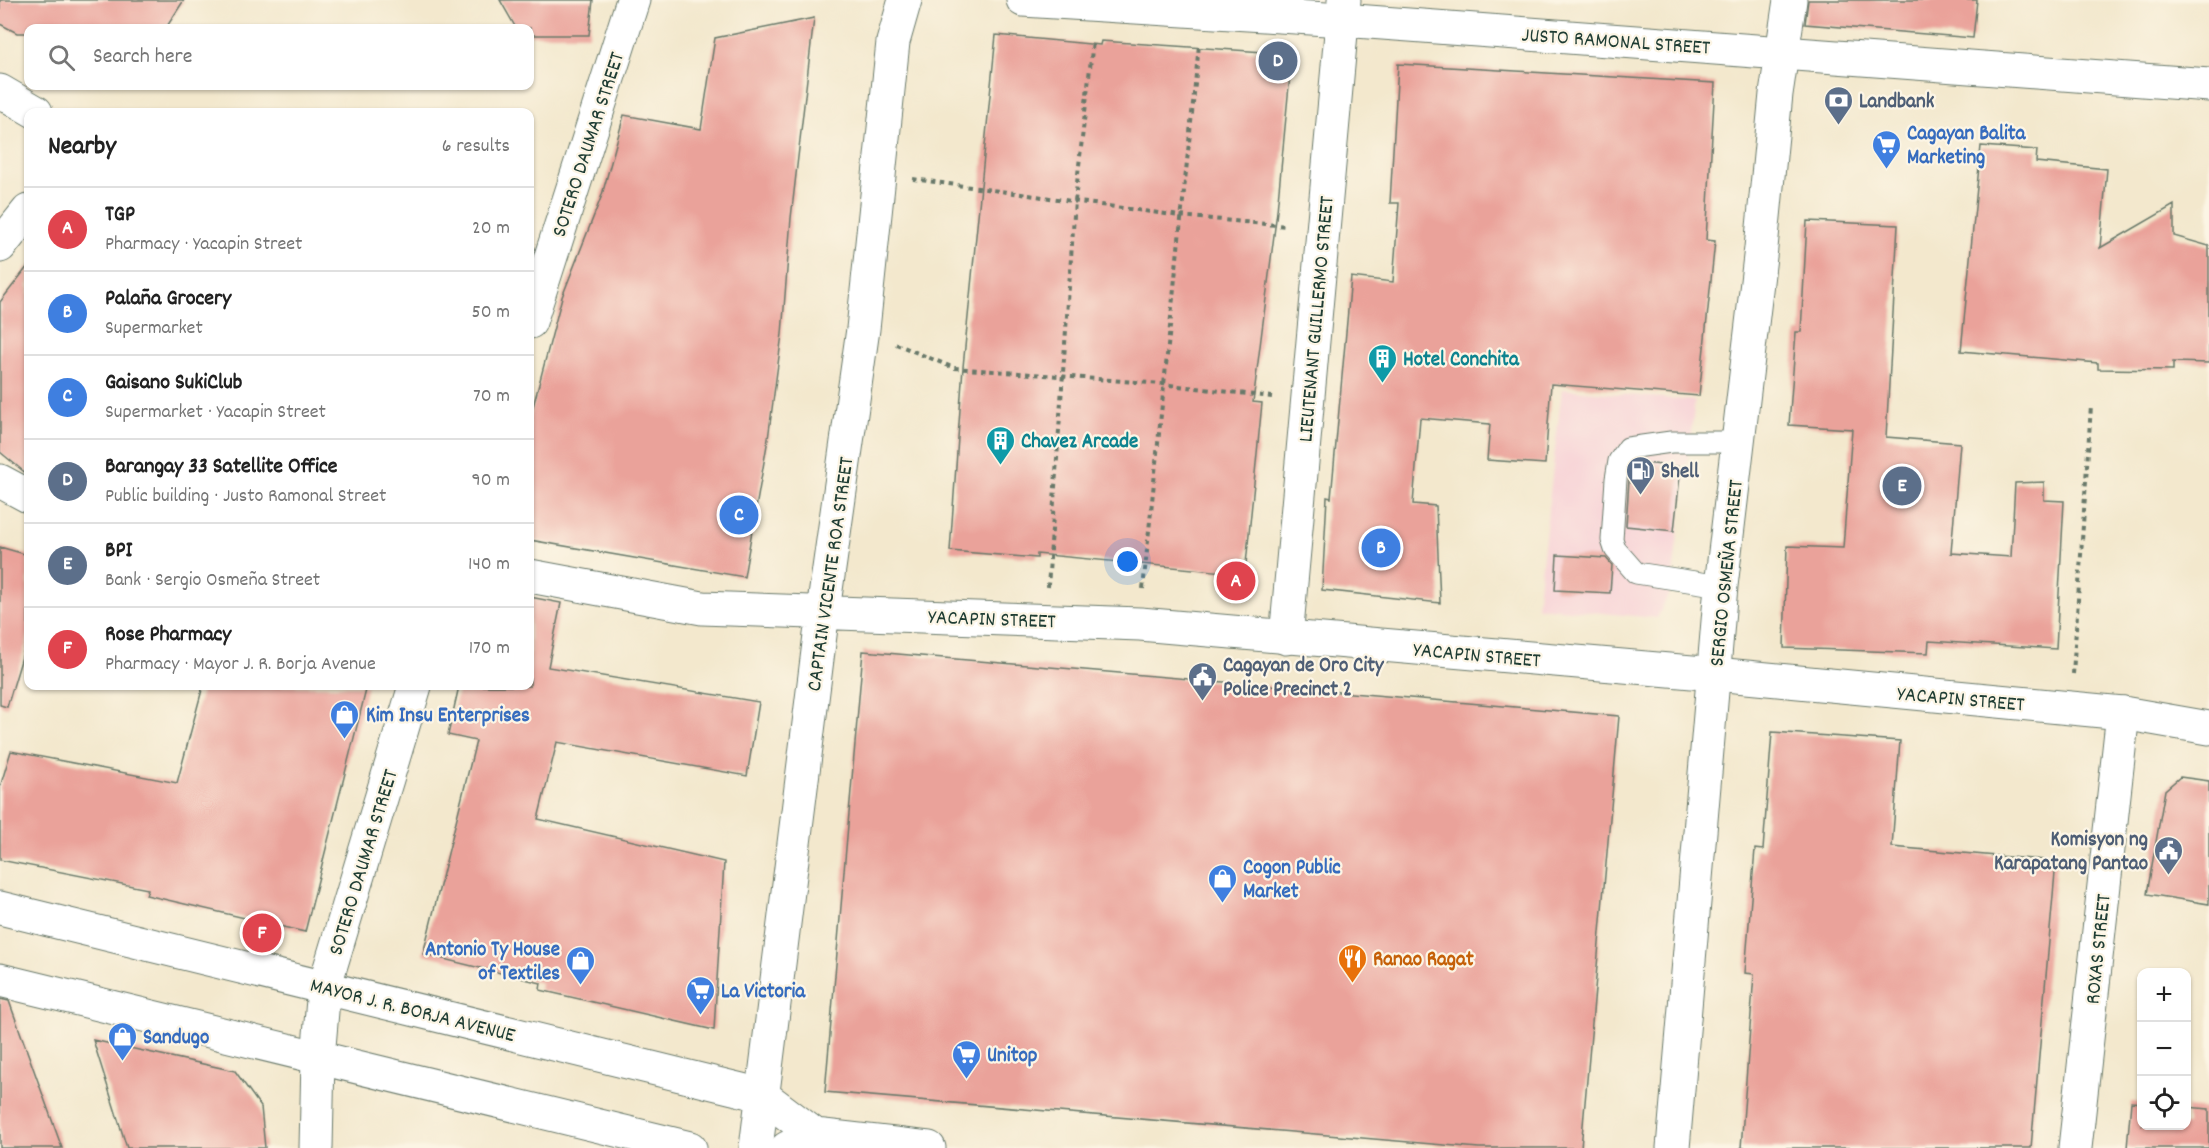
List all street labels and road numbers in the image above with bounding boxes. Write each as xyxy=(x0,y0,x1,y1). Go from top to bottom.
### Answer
street label: JUSTO RAMONAL STREET xyxy=(1521,21,1712,65)
street label: SOTERO DAUMAR STREET xyxy=(546,48,634,241)
street label: LIEUTENANT GUILLERMO STREET xyxy=(1292,194,1344,444)
street label: CAPTAIN VICENTE ROA STREET xyxy=(801,455,863,694)
street label: SERGIO OSMEÑA STREET xyxy=(1703,478,1753,668)
street label: YACAPIN STREET xyxy=(928,604,1057,638)
street label: YACAPIN STREET xyxy=(1412,636,1542,678)
street label: YACAPIN STREET xyxy=(1896,680,2026,722)
street label: SOTERO DAUMAR STREET xyxy=(322,766,408,960)
street label: ROXAS STREET xyxy=(2079,892,2121,1006)
street label: MAYOR J. R. BORJA AVENUE xyxy=(307,972,518,1052)

